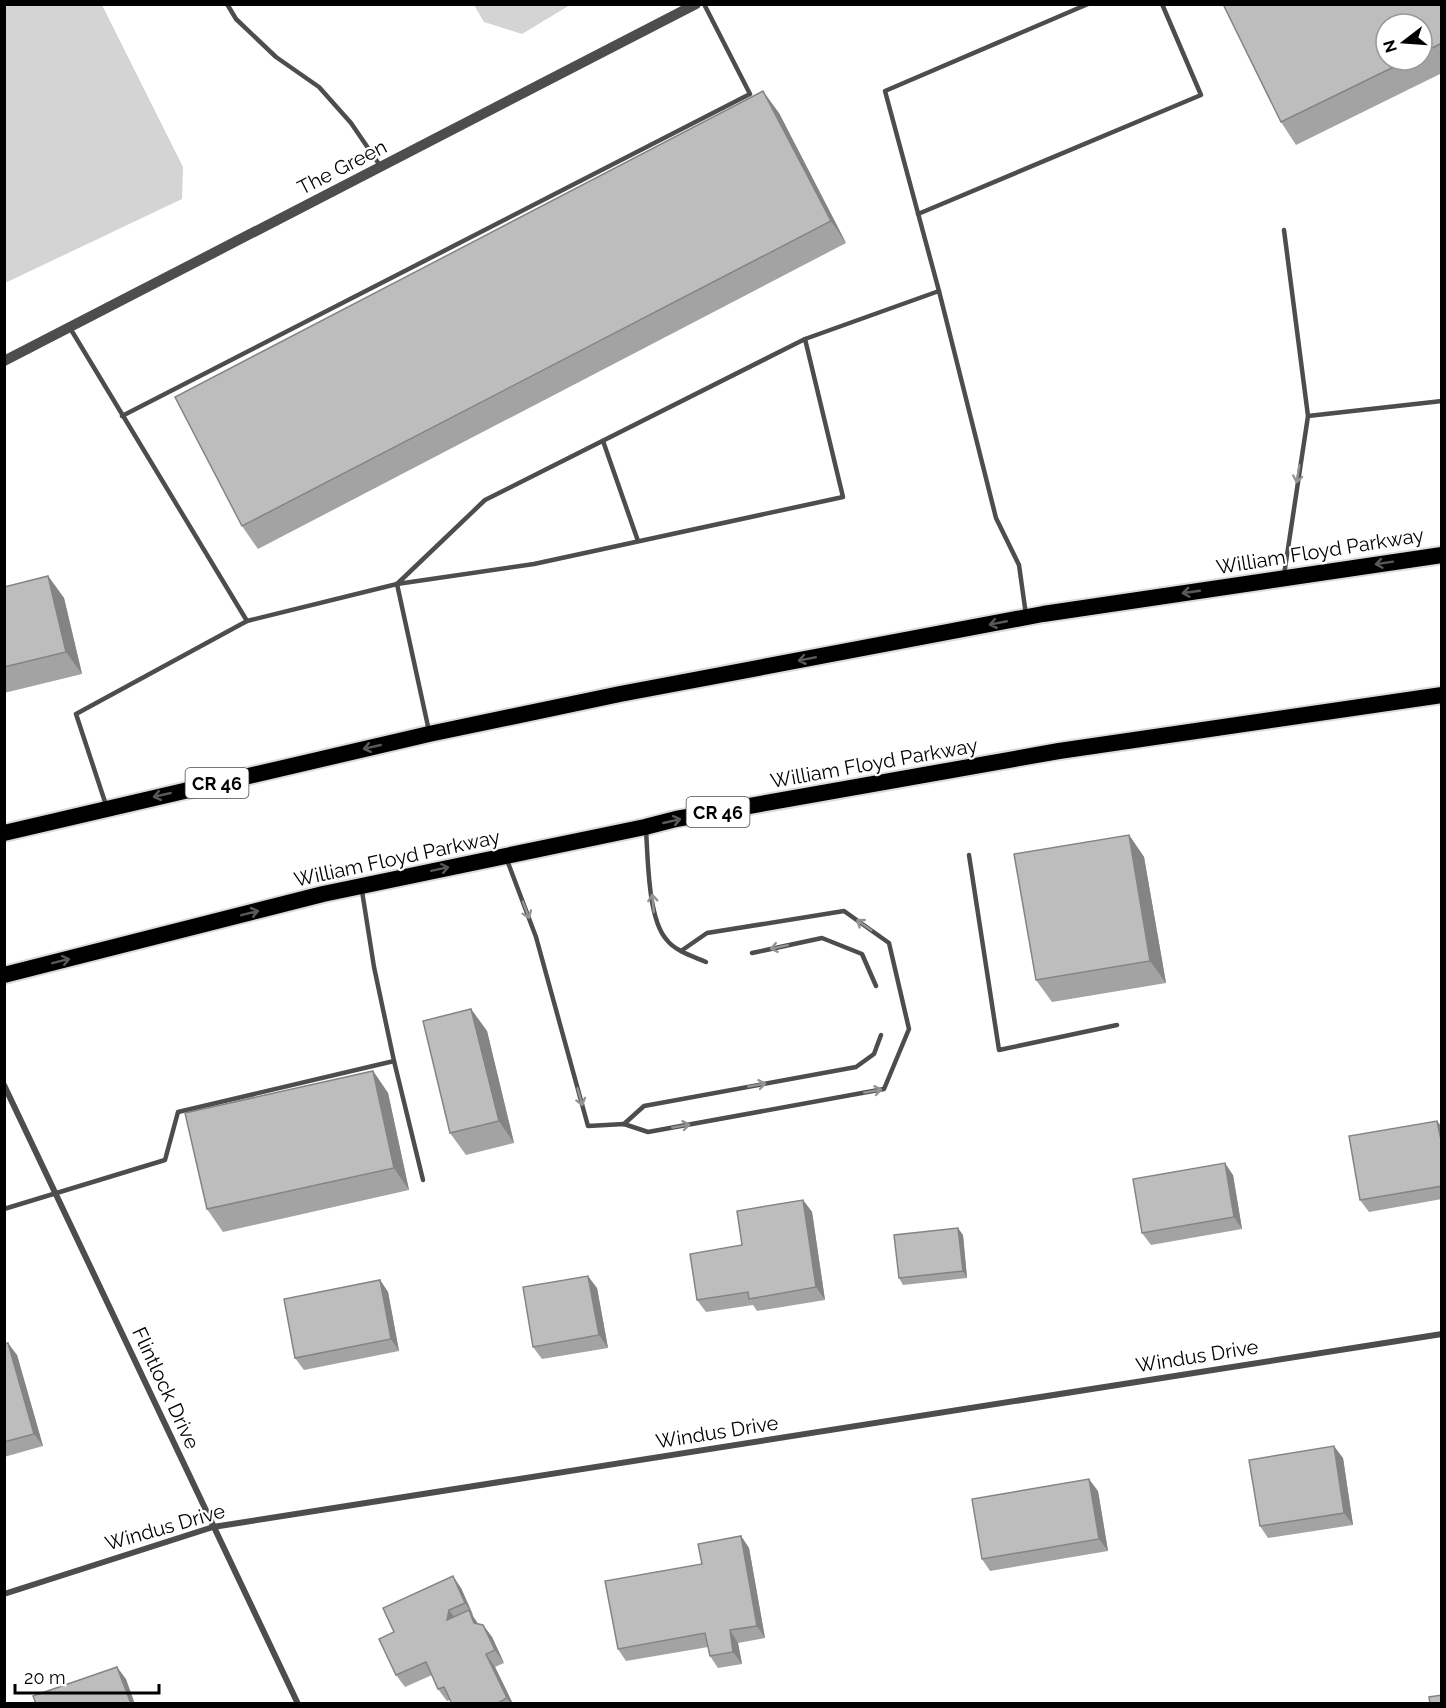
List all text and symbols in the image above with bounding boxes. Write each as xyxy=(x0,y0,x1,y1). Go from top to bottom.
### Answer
north arrow xyxy=(1374,12,1434,72)
text: N xyxy=(1379,38,1401,55)
street label: The Green xyxy=(293,134,391,200)
one-way arrow xyxy=(1293,463,1304,483)
street label: William Floyd Parkway xyxy=(1214,523,1426,579)
one-way arrow xyxy=(1374,557,1394,568)
one-way arrow xyxy=(1181,587,1201,598)
one-way arrow xyxy=(989,617,1009,628)
one-way arrow xyxy=(797,654,817,665)
street label: William Floyd Parkway xyxy=(769,733,980,793)
one-way arrow xyxy=(363,742,382,754)
road number: CR 46 xyxy=(186,768,248,798)
one-way arrow xyxy=(153,790,172,802)
road number: CR 46 xyxy=(686,797,750,827)
one-way arrow xyxy=(662,814,681,826)
street label: William Floyd Parkway xyxy=(292,824,502,892)
one-way arrow xyxy=(431,863,450,875)
one-way arrow xyxy=(647,894,658,914)
one-way arrow xyxy=(521,901,532,919)
one-way arrow xyxy=(240,906,259,918)
one-way arrow xyxy=(856,919,873,931)
one-way arrow xyxy=(770,942,790,953)
one-way arrow xyxy=(51,954,70,966)
one-way arrow xyxy=(747,1079,767,1090)
one-way arrow xyxy=(862,1085,882,1096)
one-way arrow xyxy=(575,1088,587,1107)
one-way arrow xyxy=(670,1120,690,1131)
street label: Flintlock Drive xyxy=(127,1323,205,1453)
street label: Windus Drive xyxy=(1134,1334,1260,1378)
street label: Windus Drive xyxy=(654,1410,780,1454)
street label: Windus Drive xyxy=(102,1498,228,1556)
scale bar xyxy=(15,1657,159,1695)
text: 20 m xyxy=(24,1667,66,1688)

